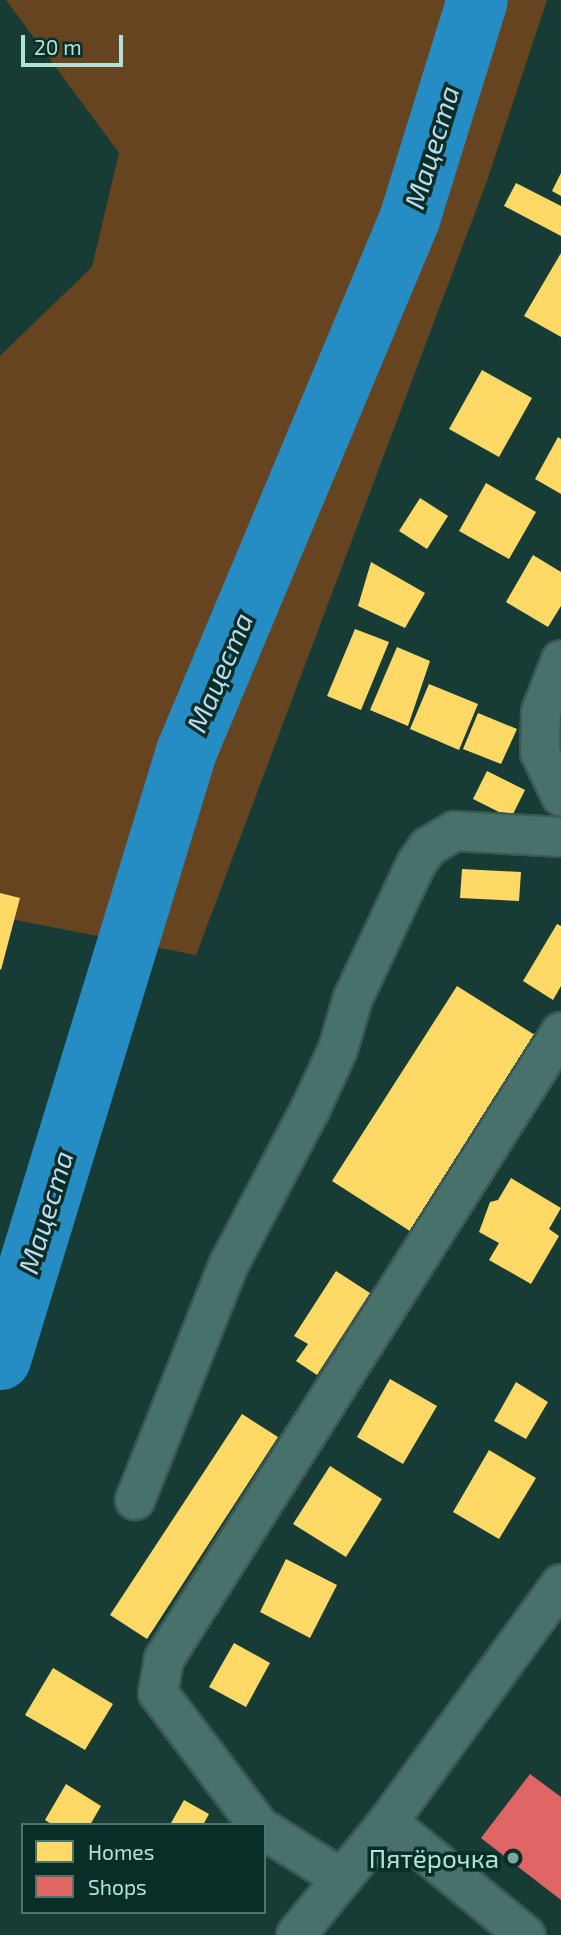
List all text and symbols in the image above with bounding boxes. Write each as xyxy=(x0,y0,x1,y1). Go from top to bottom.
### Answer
scale bar xyxy=(24,21,126,65)
text: 20 m xyxy=(34,34,82,59)
water label: Мацеста xyxy=(396,82,466,212)
water label: Мацеста xyxy=(179,607,259,737)
water label: Мацеста xyxy=(10,1147,80,1277)
legend xyxy=(21,1823,266,1914)
text: Homes xyxy=(88,1839,154,1864)
place label: Пятёрочка xyxy=(369,1842,499,1874)
marker: Пятёрочка xyxy=(505,1850,521,1866)
text: Shops xyxy=(88,1874,147,1899)

